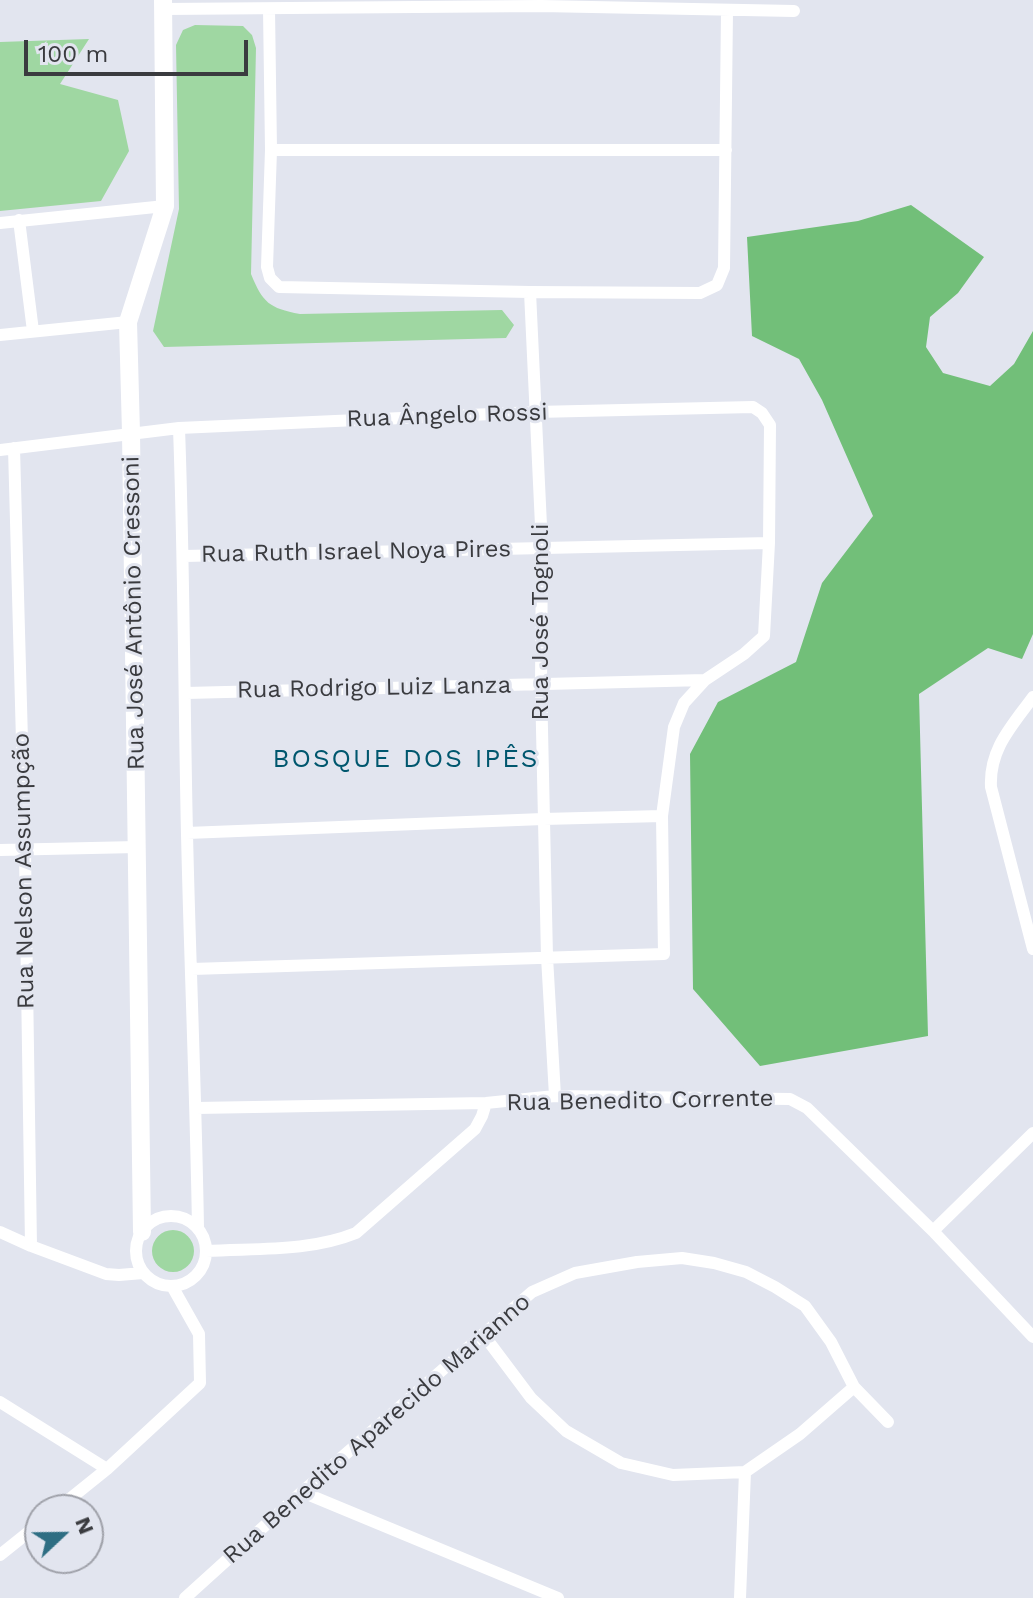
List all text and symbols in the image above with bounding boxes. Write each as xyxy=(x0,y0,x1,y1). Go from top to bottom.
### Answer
scale bar xyxy=(28,24,252,74)
text: 100 m xyxy=(38,40,108,68)
street label: Rua Ângelo Rossi xyxy=(346,398,548,434)
street label: Rua José Antônio Cressoni xyxy=(117,456,151,770)
street label: Rua José Tognoli xyxy=(527,524,555,720)
street label: Rua Ruth Israel Noya Pires xyxy=(201,535,511,569)
street label: Rua Rodrigo Luiz Lanza xyxy=(237,671,511,705)
street label: Rua Nelson Assumpção xyxy=(7,733,41,1009)
district label: BOSQUE DOS IPÊS xyxy=(273,743,539,775)
street label: Rua Benedito Corrente xyxy=(506,1084,774,1118)
street label: Rua Benedito Aparecido Marianno xyxy=(218,1288,536,1570)
north arrow xyxy=(24,1494,104,1574)
text: N xyxy=(70,1513,100,1538)

